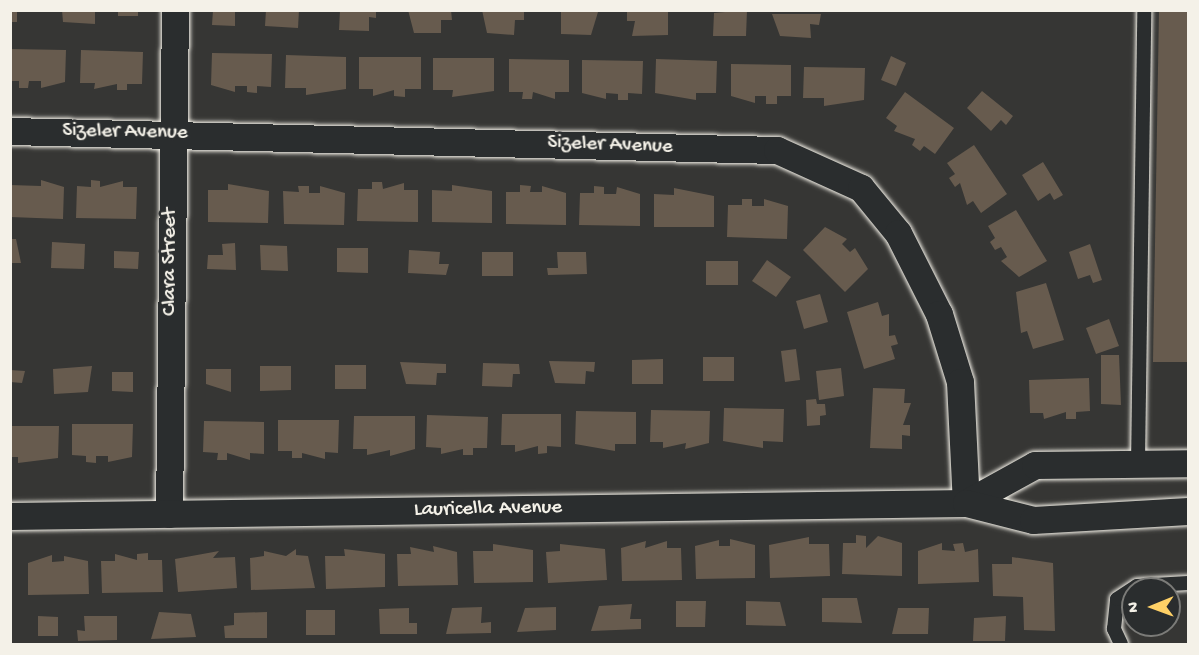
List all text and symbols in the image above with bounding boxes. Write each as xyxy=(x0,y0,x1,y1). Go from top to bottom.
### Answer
street label: Sizeler Avenue xyxy=(62,119,188,147)
street label: Sizeler Avenue xyxy=(547,131,673,161)
street label: Clara Street xyxy=(158,208,184,316)
street label: Lauricella Avenue xyxy=(414,496,562,524)
north arrow xyxy=(1121,577,1181,637)
text: N xyxy=(1125,602,1144,613)

